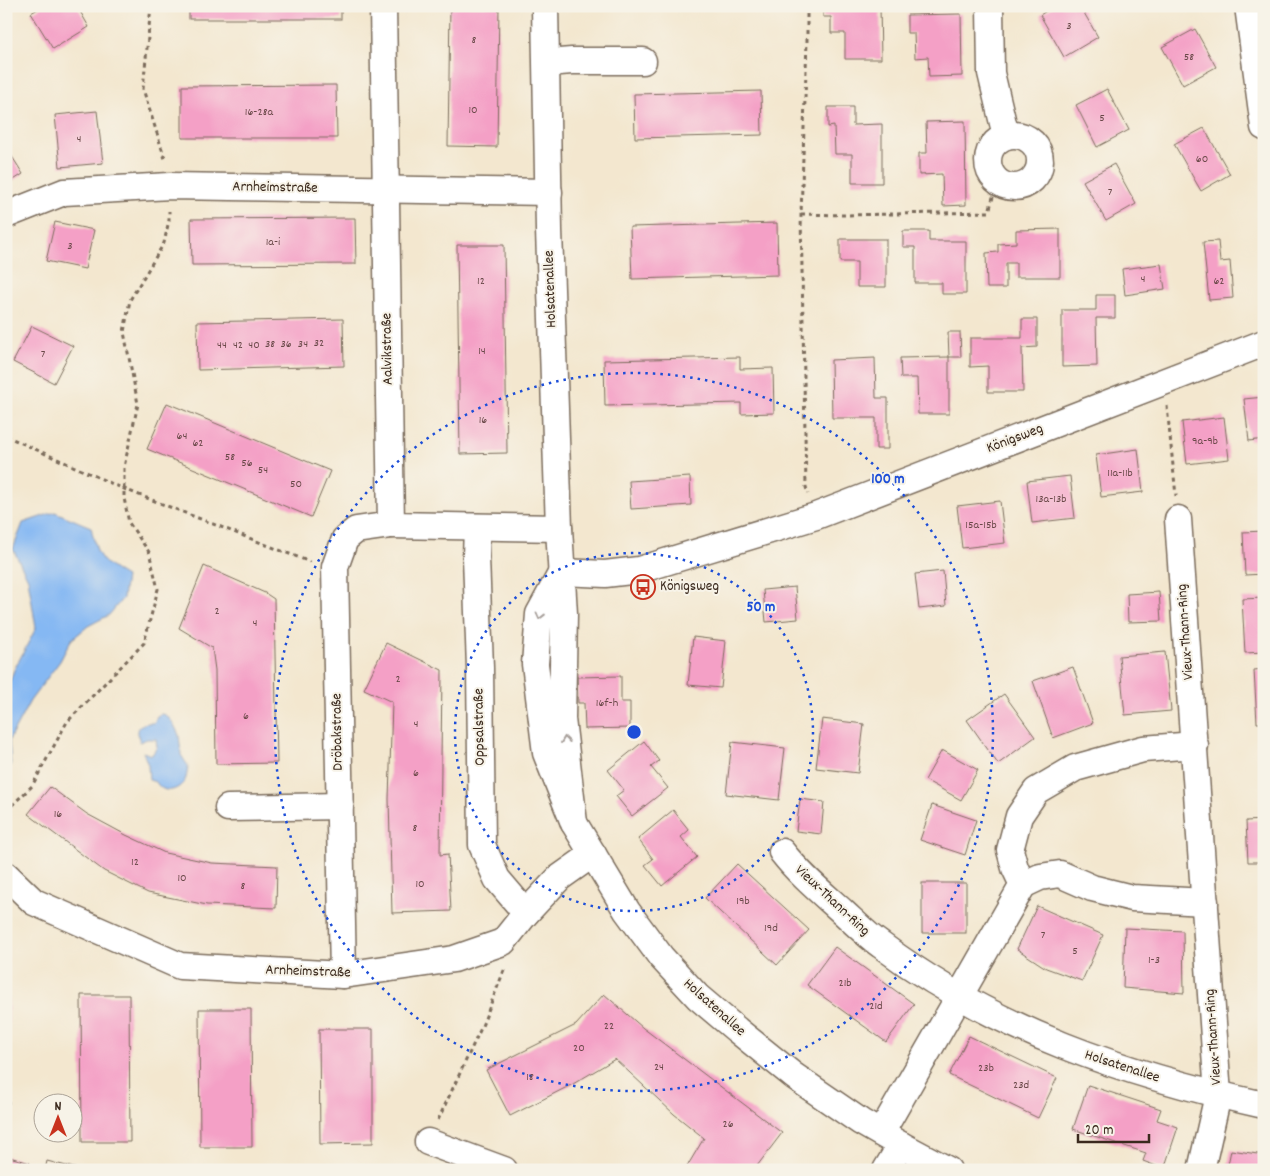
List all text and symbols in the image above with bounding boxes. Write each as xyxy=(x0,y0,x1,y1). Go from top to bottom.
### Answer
house number: 3 xyxy=(1066,18,1072,35)
house number: 8 xyxy=(472,32,477,49)
house number: 58 xyxy=(1184,49,1194,66)
house number: 10 xyxy=(468,102,478,119)
house number: 16-28a xyxy=(245,104,274,121)
house number: 5 xyxy=(1099,110,1105,127)
house number: 4 xyxy=(77,131,82,148)
house number: 60 xyxy=(1196,151,1208,168)
street label: Arnheimstraße xyxy=(232,176,318,200)
house number: 7 xyxy=(1108,184,1113,201)
house number: 1a-i xyxy=(266,234,280,251)
house number: 3 xyxy=(67,238,73,255)
street label: Holsatenallee xyxy=(539,249,563,328)
house number: 4 xyxy=(1141,271,1146,288)
house number: 12 xyxy=(477,273,485,290)
house number: 62 xyxy=(1213,273,1225,290)
street label: Aalvikstraße xyxy=(376,312,400,385)
house number: 32 xyxy=(314,335,324,352)
house number: 38 xyxy=(265,336,275,353)
house number: 36 xyxy=(280,336,292,353)
house number: 34 xyxy=(298,336,308,353)
house number: 44 xyxy=(217,337,227,354)
house number: 42 xyxy=(233,337,243,354)
house number: 40 xyxy=(248,337,260,354)
house number: 14 xyxy=(478,343,486,360)
house number: 7 xyxy=(41,346,46,363)
house number: 16 xyxy=(479,412,487,429)
street label: Königsweg xyxy=(984,418,1046,460)
house number: 64 xyxy=(177,428,187,445)
house number: 9a-9b xyxy=(1192,433,1218,450)
house number: 62 xyxy=(192,435,204,452)
house number: 58 xyxy=(225,449,235,466)
house number: 56 xyxy=(241,455,253,472)
house number: 54 xyxy=(258,462,268,479)
house number: 11a-11b xyxy=(1107,465,1133,482)
text: 100 m xyxy=(871,469,905,491)
house number: 50 xyxy=(290,476,302,493)
house number: 13a-13b xyxy=(1036,491,1066,508)
house number: 15a-15b xyxy=(965,517,997,534)
bus stop icon: Königsweg xyxy=(630,574,656,600)
place label: Königsweg xyxy=(660,576,719,598)
street label: Vieux-Thann-Ring xyxy=(1172,583,1200,681)
text: 50 m xyxy=(747,597,775,619)
house number: 2 xyxy=(214,603,220,620)
one-way arrow xyxy=(536,611,546,620)
house number: 4 xyxy=(253,615,258,632)
house number: 2 xyxy=(395,671,401,688)
street label: Oppsalstraße xyxy=(468,688,492,766)
street label: Dröbakstraße xyxy=(326,693,350,771)
house number: 16f-h xyxy=(596,695,618,712)
house number: 6 xyxy=(243,708,249,725)
house number: 4 xyxy=(414,716,419,733)
centre of rings xyxy=(625,723,643,741)
one-way arrow xyxy=(560,736,570,744)
house number: 6 xyxy=(413,765,419,782)
house number: 16 xyxy=(54,806,62,823)
house number: 8 xyxy=(413,820,418,837)
house number: 12 xyxy=(131,854,139,871)
street label: Vieux-Thann-Ring xyxy=(789,860,875,942)
house number: 10 xyxy=(177,870,187,887)
house number: 10 xyxy=(415,876,425,893)
house number: 8 xyxy=(241,878,246,895)
house number: 19b xyxy=(736,893,750,910)
house number: 19d xyxy=(764,920,778,937)
house number: 7 xyxy=(1041,927,1046,944)
house number: 5 xyxy=(1072,943,1078,960)
house number: 1-3 xyxy=(1148,952,1160,969)
street label: Arnheimstraße xyxy=(265,960,351,984)
street label: Holsatenallee xyxy=(678,974,751,1042)
house number: 21b xyxy=(838,975,852,992)
street label: Vieux-Thann-Ring xyxy=(1200,988,1228,1086)
house number: 21d xyxy=(869,998,883,1015)
house number: 22 xyxy=(604,1018,614,1035)
house number: 20 xyxy=(573,1040,585,1057)
street label: Holsatenallee xyxy=(1082,1045,1163,1090)
house number: 24 xyxy=(654,1059,664,1076)
house number: 23b xyxy=(978,1060,994,1077)
house number: 18 xyxy=(526,1069,534,1086)
house number: 23d xyxy=(1013,1077,1029,1094)
north arrow xyxy=(32,1094,82,1144)
text: N xyxy=(55,1097,62,1117)
scale bar xyxy=(1078,1111,1149,1143)
house number: 26 xyxy=(722,1116,734,1133)
text: 20 m xyxy=(1085,1120,1113,1142)

